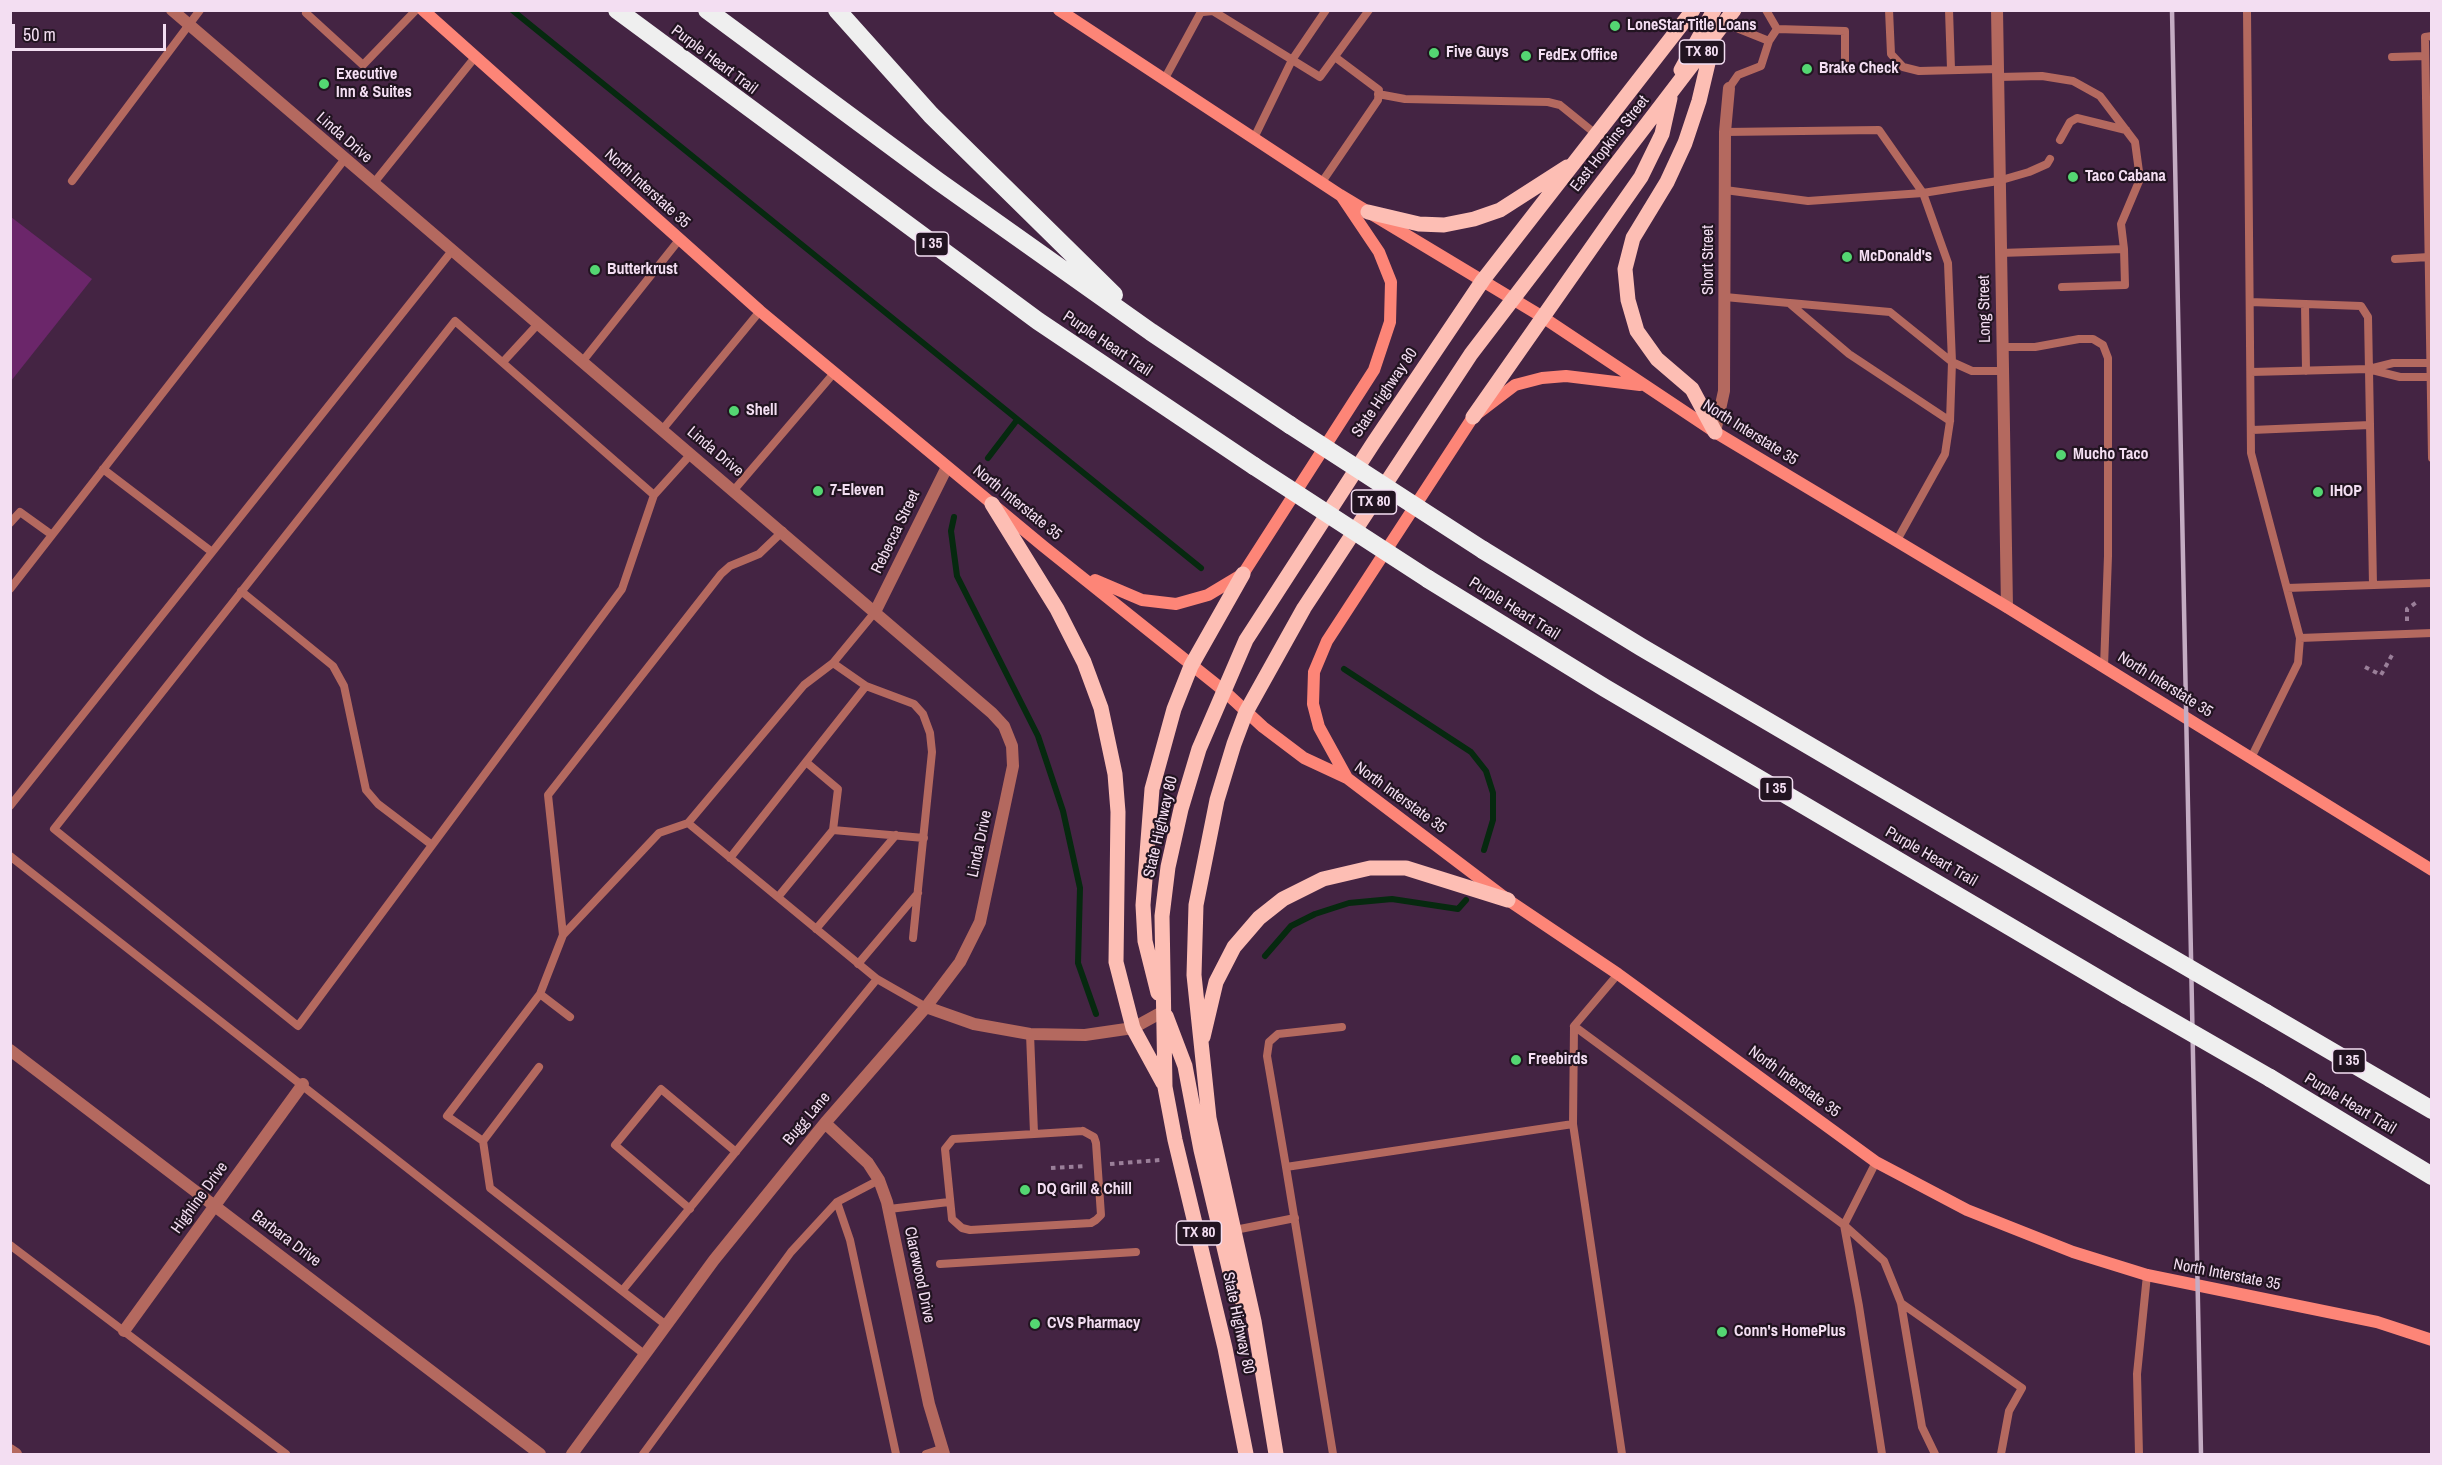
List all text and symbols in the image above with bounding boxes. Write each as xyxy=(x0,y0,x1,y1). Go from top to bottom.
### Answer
scale bar xyxy=(15,12,170,50)
place label: LoneStar Title Loans xyxy=(1627,16,1757,36)
marker: LoneStar Title Loans xyxy=(1608,19,1622,33)
street label: Purple Heart Trail xyxy=(667,21,761,99)
text: 50 m xyxy=(23,22,56,47)
road number: TX 80 xyxy=(1680,40,1724,64)
place label: Five Guys xyxy=(1446,43,1509,63)
marker: Five Guys xyxy=(1427,46,1441,60)
place label: FedEx Office xyxy=(1538,46,1618,66)
marker: FedEx Office xyxy=(1519,49,1533,63)
place label: Brake Check xyxy=(1819,59,1898,79)
marker: Brake Check xyxy=(1800,62,1814,76)
place label: Executive Inn & Suites xyxy=(336,65,412,103)
marker: Executive Inn & Suites xyxy=(317,77,331,91)
street label: East Hopkins Street xyxy=(1567,92,1653,196)
street label: Linda Drive xyxy=(312,109,376,167)
street label: North Interstate 35 xyxy=(600,146,694,232)
place label: Taco Cabana xyxy=(2085,167,2166,187)
marker: Taco Cabana xyxy=(2066,170,2080,184)
street label: Short Street xyxy=(1699,225,1719,295)
road number: I 35 xyxy=(916,232,948,256)
place label: McDonald's xyxy=(1859,247,1932,267)
marker: McDonald's xyxy=(1840,250,1854,264)
place label: Butterkrust xyxy=(607,260,678,280)
marker: Butterkrust xyxy=(588,263,602,277)
street label: Long Street xyxy=(1975,275,1995,343)
street label: Purple Heart Trail xyxy=(1059,307,1155,381)
street label: State Highway 80 xyxy=(1348,345,1422,441)
street label: North Interstate 35 xyxy=(1699,396,1801,470)
place label: Shell xyxy=(746,401,777,421)
marker: Shell xyxy=(727,404,741,418)
street label: Linda Drive xyxy=(683,423,747,481)
place label: Mucho Taco xyxy=(2073,445,2149,465)
marker: Mucho Taco xyxy=(2054,448,2068,462)
street label: North Interstate 35 xyxy=(969,461,1065,545)
place label: 7-Eleven xyxy=(830,481,884,501)
place label: IHOP xyxy=(2330,482,2362,502)
marker: 7-Eleven xyxy=(811,484,825,498)
marker: IHOP xyxy=(2311,485,2325,499)
street label: Rebecca Street xyxy=(868,487,924,577)
road number: TX 80 xyxy=(1352,490,1396,514)
street label: Purple Heart Trail xyxy=(1465,574,1563,644)
street label: North Interstate 35 xyxy=(2114,648,2216,722)
street label: North Interstate 35 xyxy=(1350,758,1450,838)
street label: State Highway 80 xyxy=(1140,774,1182,880)
road number: I 35 xyxy=(1760,777,1792,801)
street label: Linda Drive xyxy=(964,809,996,879)
street label: Purple Heart Trail xyxy=(1882,823,1980,891)
street label: North Interstate 35 xyxy=(1744,1042,1844,1122)
road number: I 35 xyxy=(2332,1049,2366,1073)
place label: Freebirds xyxy=(1528,1050,1588,1070)
marker: Freebirds xyxy=(1509,1053,1523,1067)
street label: Purple Heart Trail xyxy=(2301,1069,2399,1139)
street label: Bugg Lane xyxy=(779,1089,835,1149)
street label: Highline Drive xyxy=(168,1158,232,1238)
place label: DQ Grill & Chill xyxy=(1037,1180,1132,1200)
marker: DQ Grill & Chill xyxy=(1018,1183,1032,1197)
street label: Barbara Drive xyxy=(248,1207,324,1271)
road number: TX 80 xyxy=(1176,1221,1222,1245)
street label: Clarewood Drive xyxy=(899,1225,939,1325)
street label: North Interstate 35 xyxy=(2172,1255,2282,1295)
street label: State Highway 80 xyxy=(1218,1270,1258,1376)
place label: CVS Pharmacy xyxy=(1047,1314,1140,1334)
marker: CVS Pharmacy xyxy=(1028,1317,1042,1331)
place label: Conn's HomePlus xyxy=(1734,1322,1846,1342)
marker: Conn's HomePlus xyxy=(1715,1325,1729,1339)

